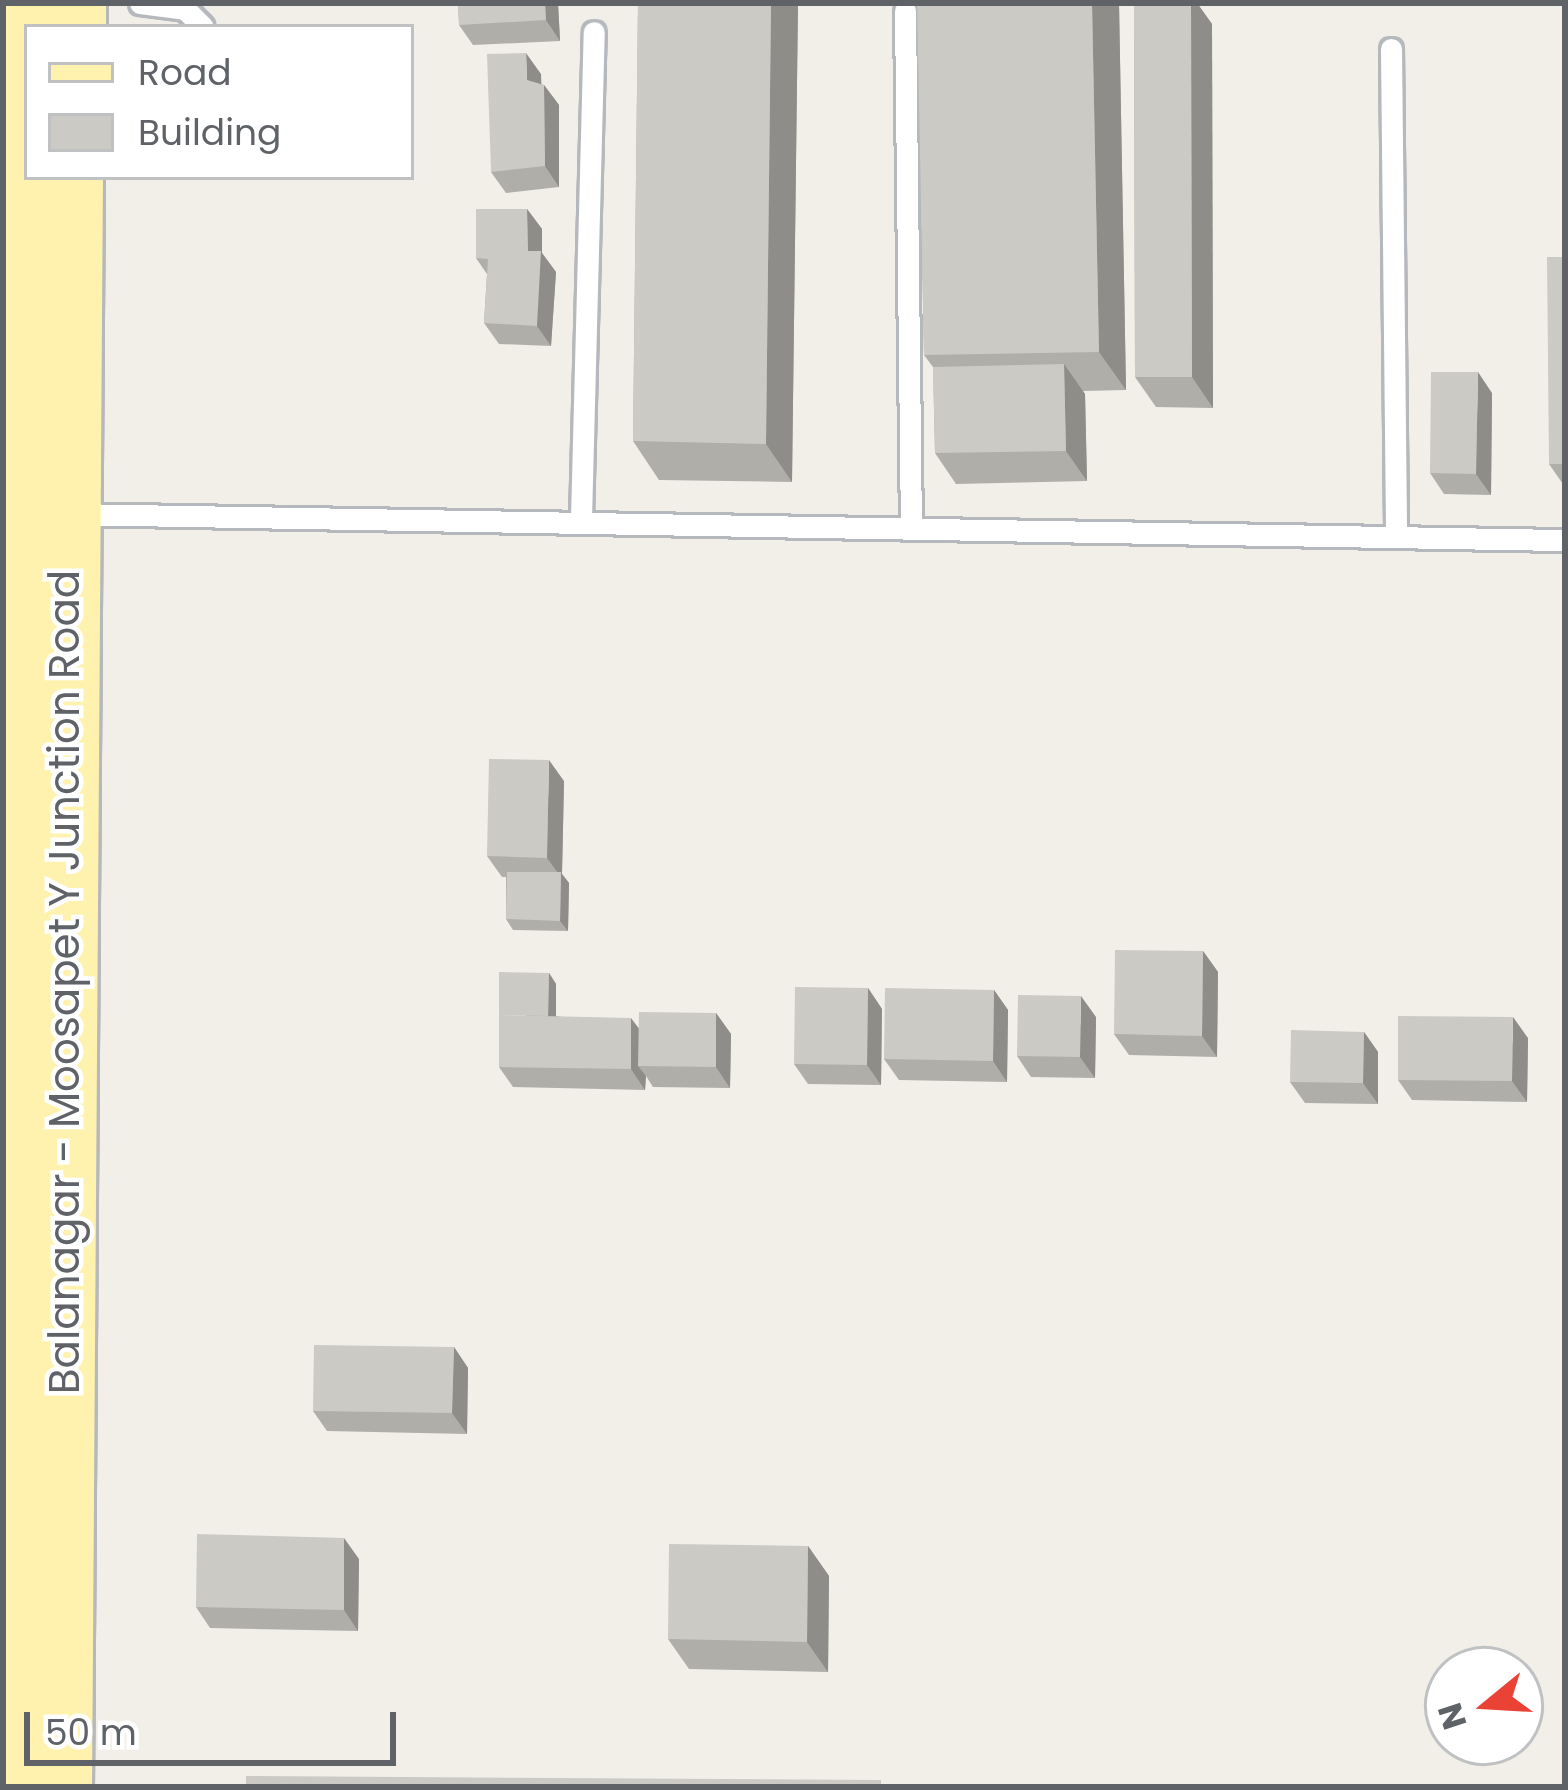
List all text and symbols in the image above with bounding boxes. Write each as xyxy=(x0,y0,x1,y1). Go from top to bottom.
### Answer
legend xyxy=(24,24,414,180)
text: Road xyxy=(138,47,232,98)
text: Building xyxy=(138,107,281,158)
street label: Balanagar - Moosapet Y Junction Road xyxy=(40,570,90,1394)
north arrow xyxy=(1424,1646,1544,1766)
scale bar xyxy=(30,1688,402,1762)
text: N xyxy=(1426,1697,1478,1735)
text: 50 m xyxy=(45,1707,137,1758)

